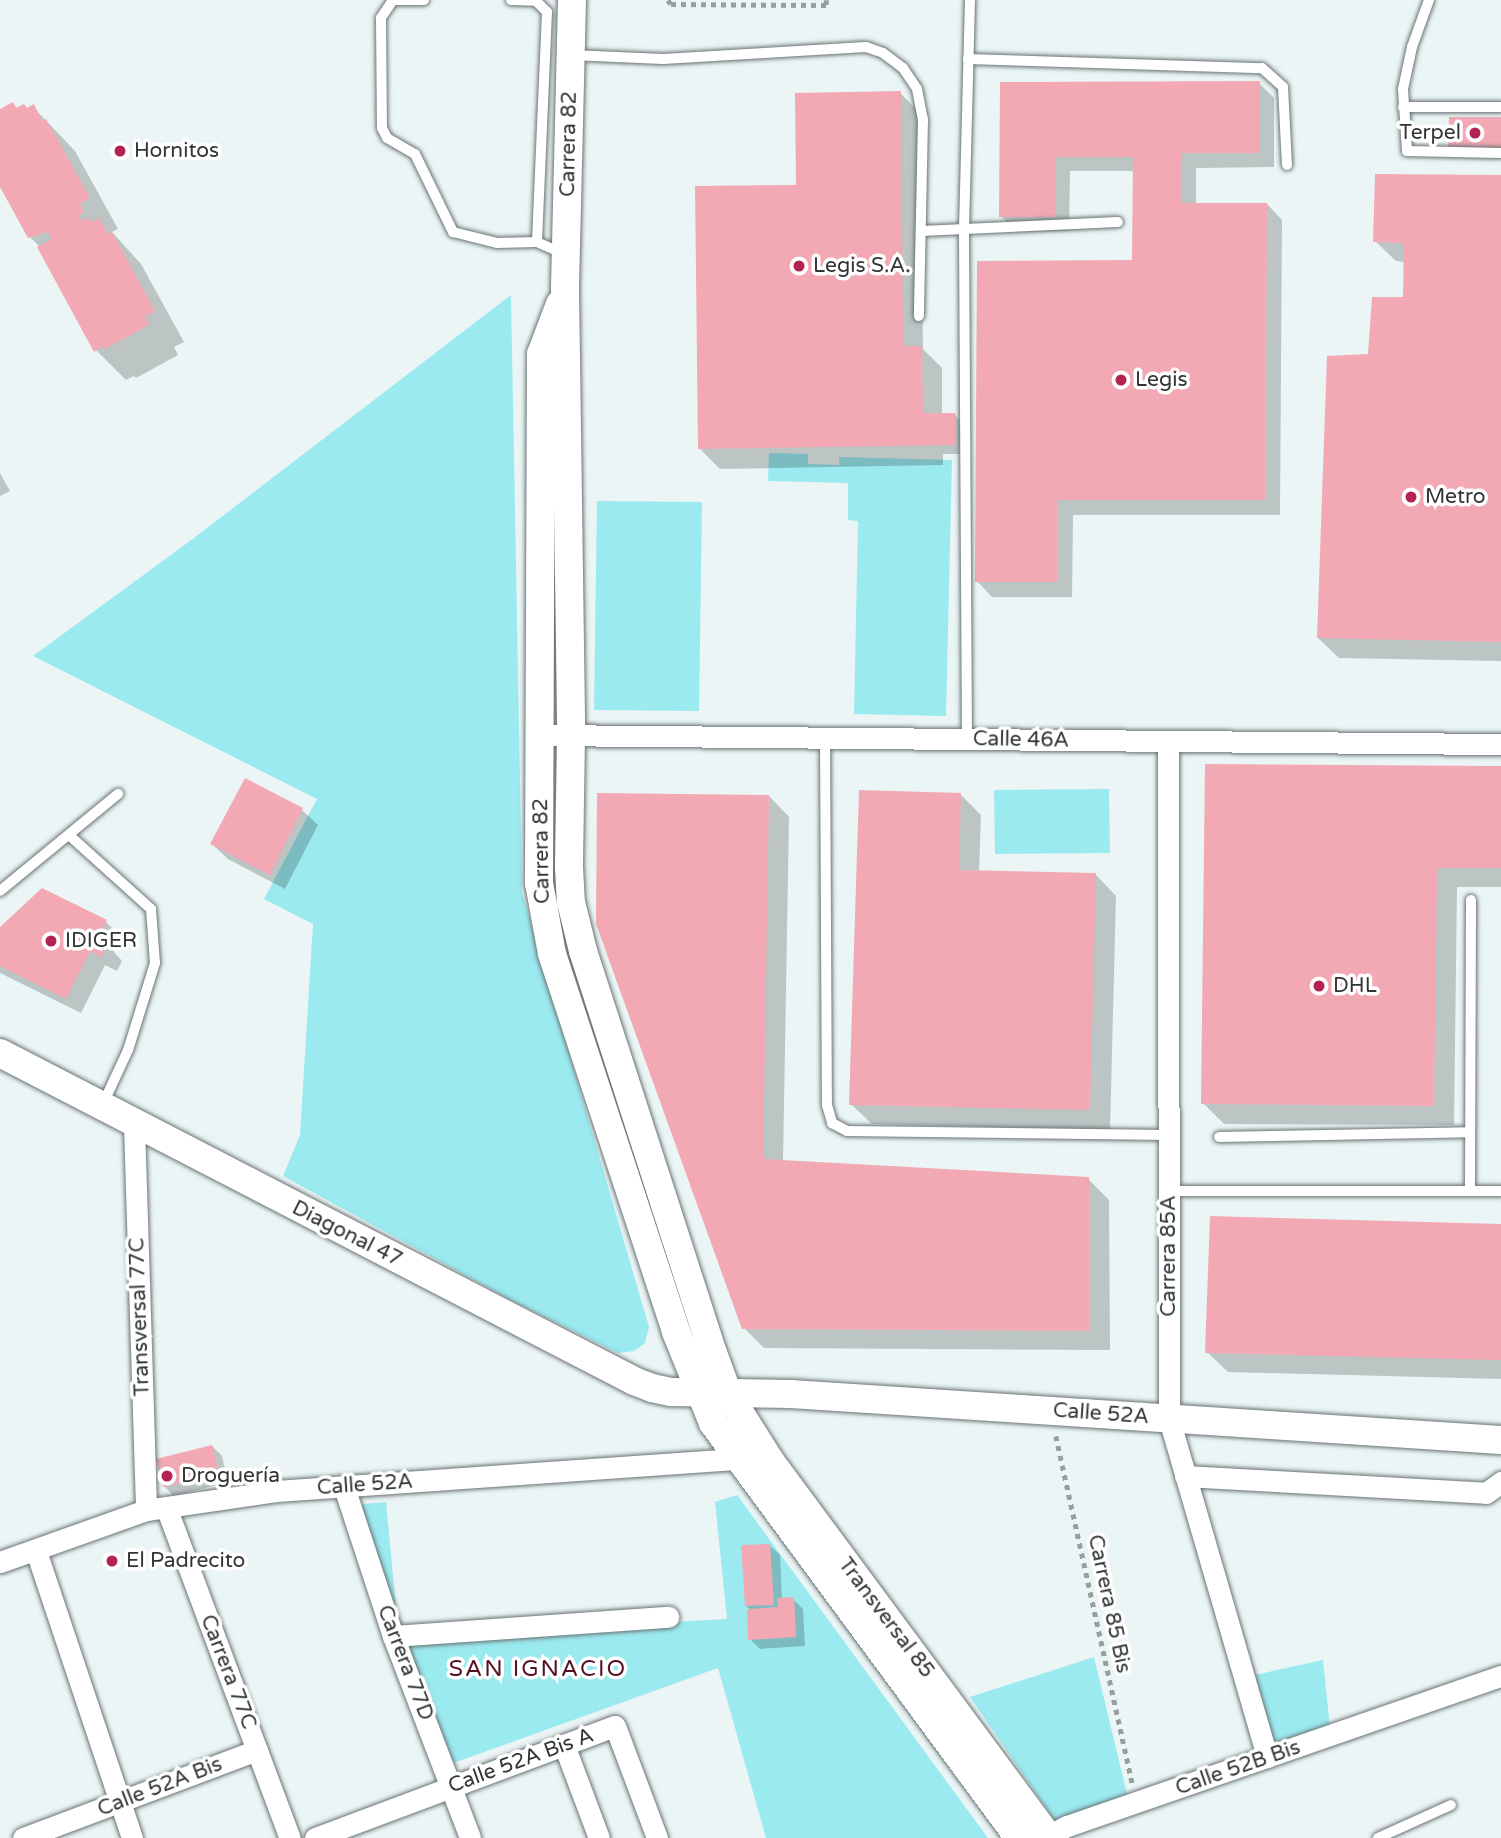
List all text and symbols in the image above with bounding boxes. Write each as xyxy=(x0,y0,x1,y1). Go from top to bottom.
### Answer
street label: Carrera 82 xyxy=(555,91,583,197)
place label: Terpel xyxy=(1399,120,1461,146)
marker: Terpel xyxy=(1467,125,1483,141)
place label: Hornitos xyxy=(134,138,219,164)
marker: Hornitos xyxy=(112,143,128,159)
place label: Legis S.A. xyxy=(813,253,911,279)
marker: Legis S.A. xyxy=(791,258,807,274)
place label: Legis xyxy=(1135,367,1188,393)
marker: Legis xyxy=(1113,372,1129,388)
place label: Metro xyxy=(1425,484,1485,510)
marker: Metro xyxy=(1403,489,1419,505)
street label: Calle 46A xyxy=(973,727,1069,753)
street label: Carrera 82 xyxy=(528,798,556,904)
place label: IDIGER xyxy=(65,928,137,954)
marker: IDIGER xyxy=(43,933,59,949)
place label: DHL xyxy=(1333,973,1377,999)
marker: DHL xyxy=(1311,978,1327,994)
street label: Diagonal 47 xyxy=(288,1195,406,1273)
street label: Carrera 85A xyxy=(1156,1195,1182,1317)
street label: Transversal 77C xyxy=(125,1237,155,1397)
street label: Calle 52A xyxy=(1052,1398,1150,1430)
place label: Droguería xyxy=(181,1463,280,1489)
marker: Droguería xyxy=(159,1468,175,1484)
street label: Calle 52A xyxy=(316,1469,414,1501)
street label: Carrera 85 Bis xyxy=(1082,1532,1136,1676)
place label: El Padrecito xyxy=(126,1548,245,1574)
marker: El Padrecito xyxy=(104,1553,120,1569)
street label: Transversal 85 xyxy=(833,1553,939,1683)
street label: Carrera 77D xyxy=(371,1602,439,1724)
street label: Carrera 77C xyxy=(195,1611,261,1733)
district label: SAN IGNACIO xyxy=(450,1655,626,1683)
street label: Calle 52A Bis A xyxy=(445,1723,597,1799)
street label: Calle 52B Bis xyxy=(1172,1735,1304,1801)
street label: Calle 52A Bis xyxy=(94,1752,226,1822)

